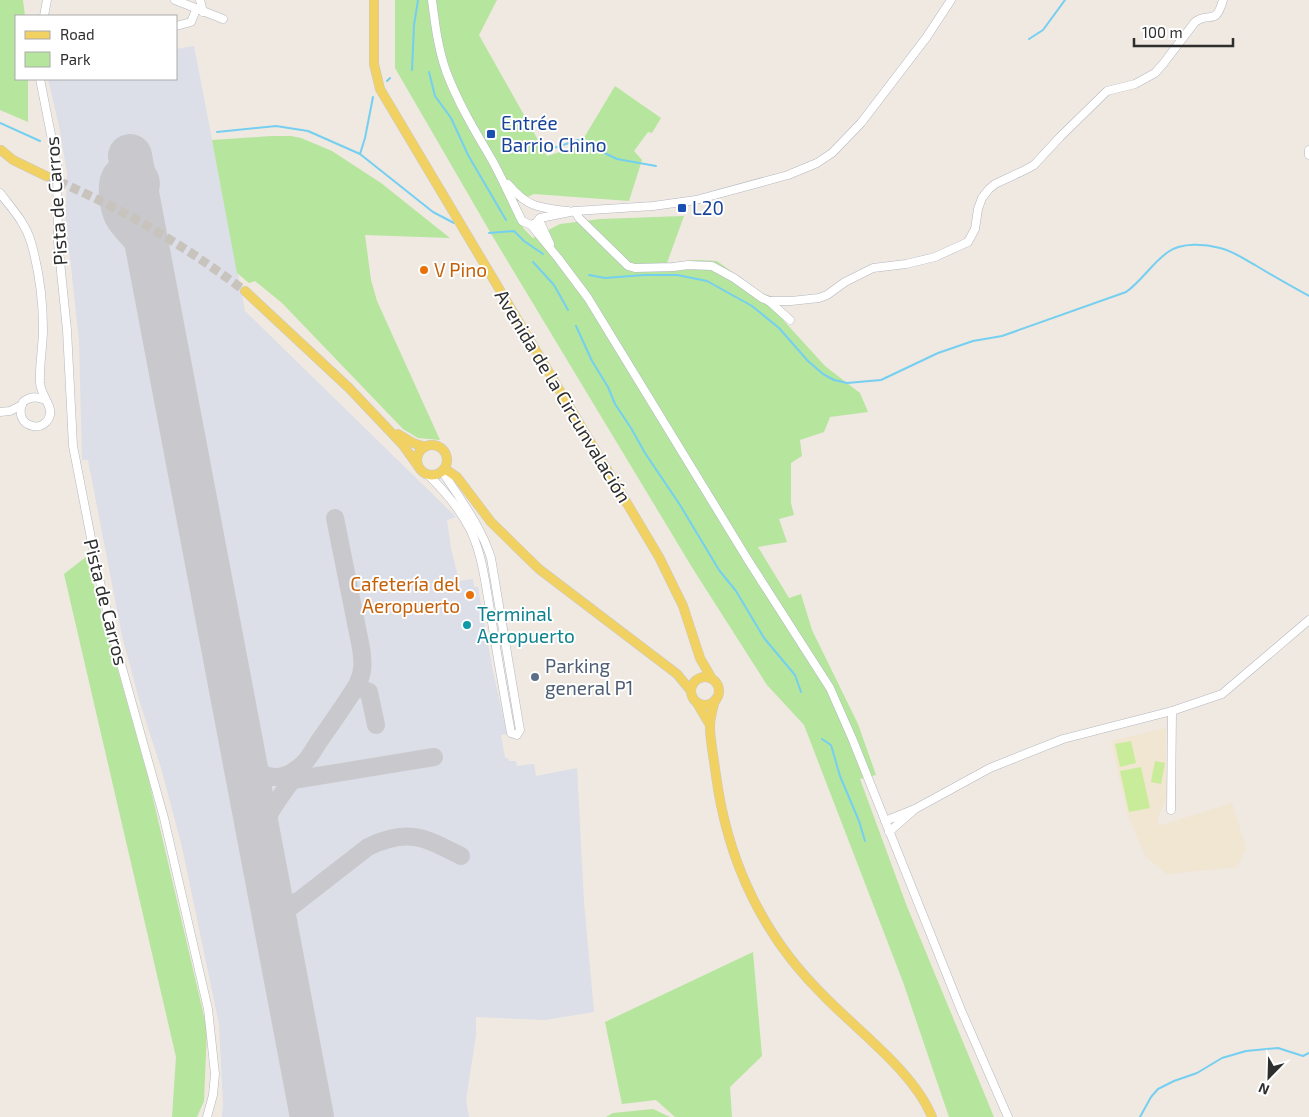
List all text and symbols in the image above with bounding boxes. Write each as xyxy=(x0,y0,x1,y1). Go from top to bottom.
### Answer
legend xyxy=(15,15,178,80)
scale bar xyxy=(1134,15,1233,47)
text: 100 m xyxy=(1142,23,1183,41)
text: Road xyxy=(60,25,95,43)
text: Park xyxy=(60,50,91,68)
place label: Entrée Barrio Chino xyxy=(501,111,607,156)
marker: Entrée Barrio Chino xyxy=(485,128,497,140)
street label: Pista de Carros xyxy=(40,136,71,266)
place label: L20 xyxy=(692,196,724,219)
marker: L20 xyxy=(676,202,688,214)
place label: V Pino xyxy=(434,258,487,281)
marker: V Pino xyxy=(418,264,430,276)
street label: Avenida de la Circunvalación xyxy=(490,285,636,507)
street label: Pista de Carros xyxy=(80,536,133,667)
place label: Cafetería del Aeropuerto xyxy=(350,572,460,617)
marker: Cafetería del Aeropuerto xyxy=(464,589,476,601)
place label: Terminal Aeropuerto xyxy=(477,602,575,647)
marker: Terminal Aeropuerto xyxy=(461,619,473,631)
place label: Parking general P1 xyxy=(545,654,633,699)
marker: Parking general P1 xyxy=(529,671,541,683)
north arrow xyxy=(1244,1052,1294,1102)
text: N xyxy=(1256,1080,1272,1099)

